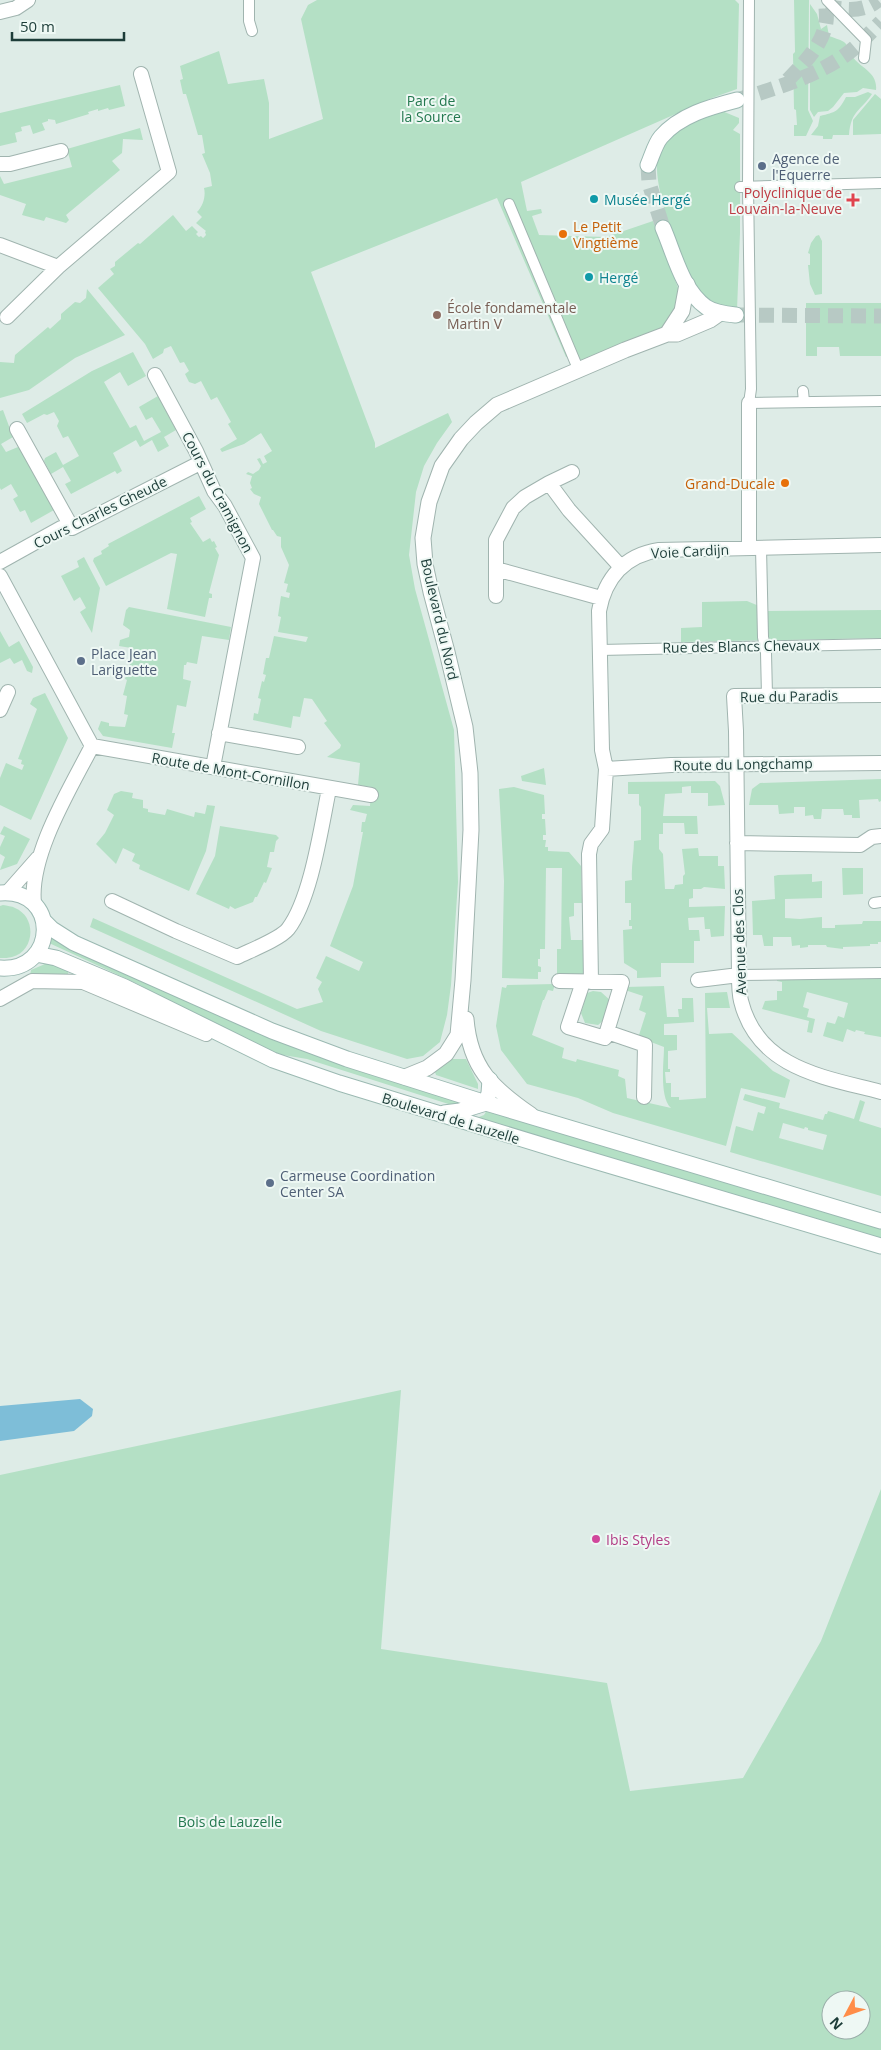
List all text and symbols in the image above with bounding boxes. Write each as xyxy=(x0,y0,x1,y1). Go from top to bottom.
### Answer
scale bar xyxy=(12,10,125,42)
text: 50 m xyxy=(20,16,55,36)
park label: Parc de la Source xyxy=(401,91,461,126)
place label: Agence de l'Equerre xyxy=(772,149,840,184)
marker: Agence de l'Equerre xyxy=(756,160,768,172)
place label: Polyclinique de Louvain-la-Neuve xyxy=(729,183,842,218)
place label: Musée Hergé xyxy=(604,190,691,209)
marker: Musée Hergé xyxy=(588,193,600,205)
marker: Polyclinique de Louvain-la-Neuve xyxy=(846,193,860,207)
place label: Le Petit Vingtième xyxy=(573,217,638,252)
marker: Le Petit Vingtième xyxy=(557,228,569,240)
place label: Hergé xyxy=(599,268,639,287)
marker: Hergé xyxy=(583,271,595,283)
place label: École fondamentale Martin V xyxy=(447,298,577,333)
marker: École fondamentale Martin V xyxy=(431,309,443,321)
street label: Cours du Cramignon xyxy=(178,428,258,556)
street label: Cours Charles Gheude xyxy=(30,471,170,553)
place label: Grand-Ducale xyxy=(685,474,775,493)
marker: Grand-Ducale xyxy=(779,477,791,489)
street label: Voie Cardijn xyxy=(650,539,730,563)
street label: Boulevard du Nord xyxy=(417,556,463,682)
street label: Rue des Blancs Chevaux xyxy=(662,635,821,657)
place label: Place Jean Lariguette xyxy=(91,644,157,679)
marker: Place Jean Lariguette xyxy=(75,655,87,667)
street label: Rue du Paradis xyxy=(740,686,838,706)
street label: Route de Mont-Cornillon xyxy=(150,748,312,794)
street label: Route du Longchamp xyxy=(673,753,813,775)
street label: Avenue des Clos xyxy=(728,888,750,996)
street label: Boulevard de Lauzelle xyxy=(380,1088,522,1148)
place label: Carmeuse Coordination Center SA xyxy=(280,1166,435,1201)
marker: Carmeuse Coordination Center SA xyxy=(264,1177,276,1189)
place label: Ibis Styles xyxy=(606,1530,670,1549)
marker: Ibis Styles xyxy=(590,1533,602,1545)
park label: Bois de Lauzelle xyxy=(178,1812,282,1831)
north arrow xyxy=(821,1990,871,2040)
text: N xyxy=(825,2013,847,2034)

